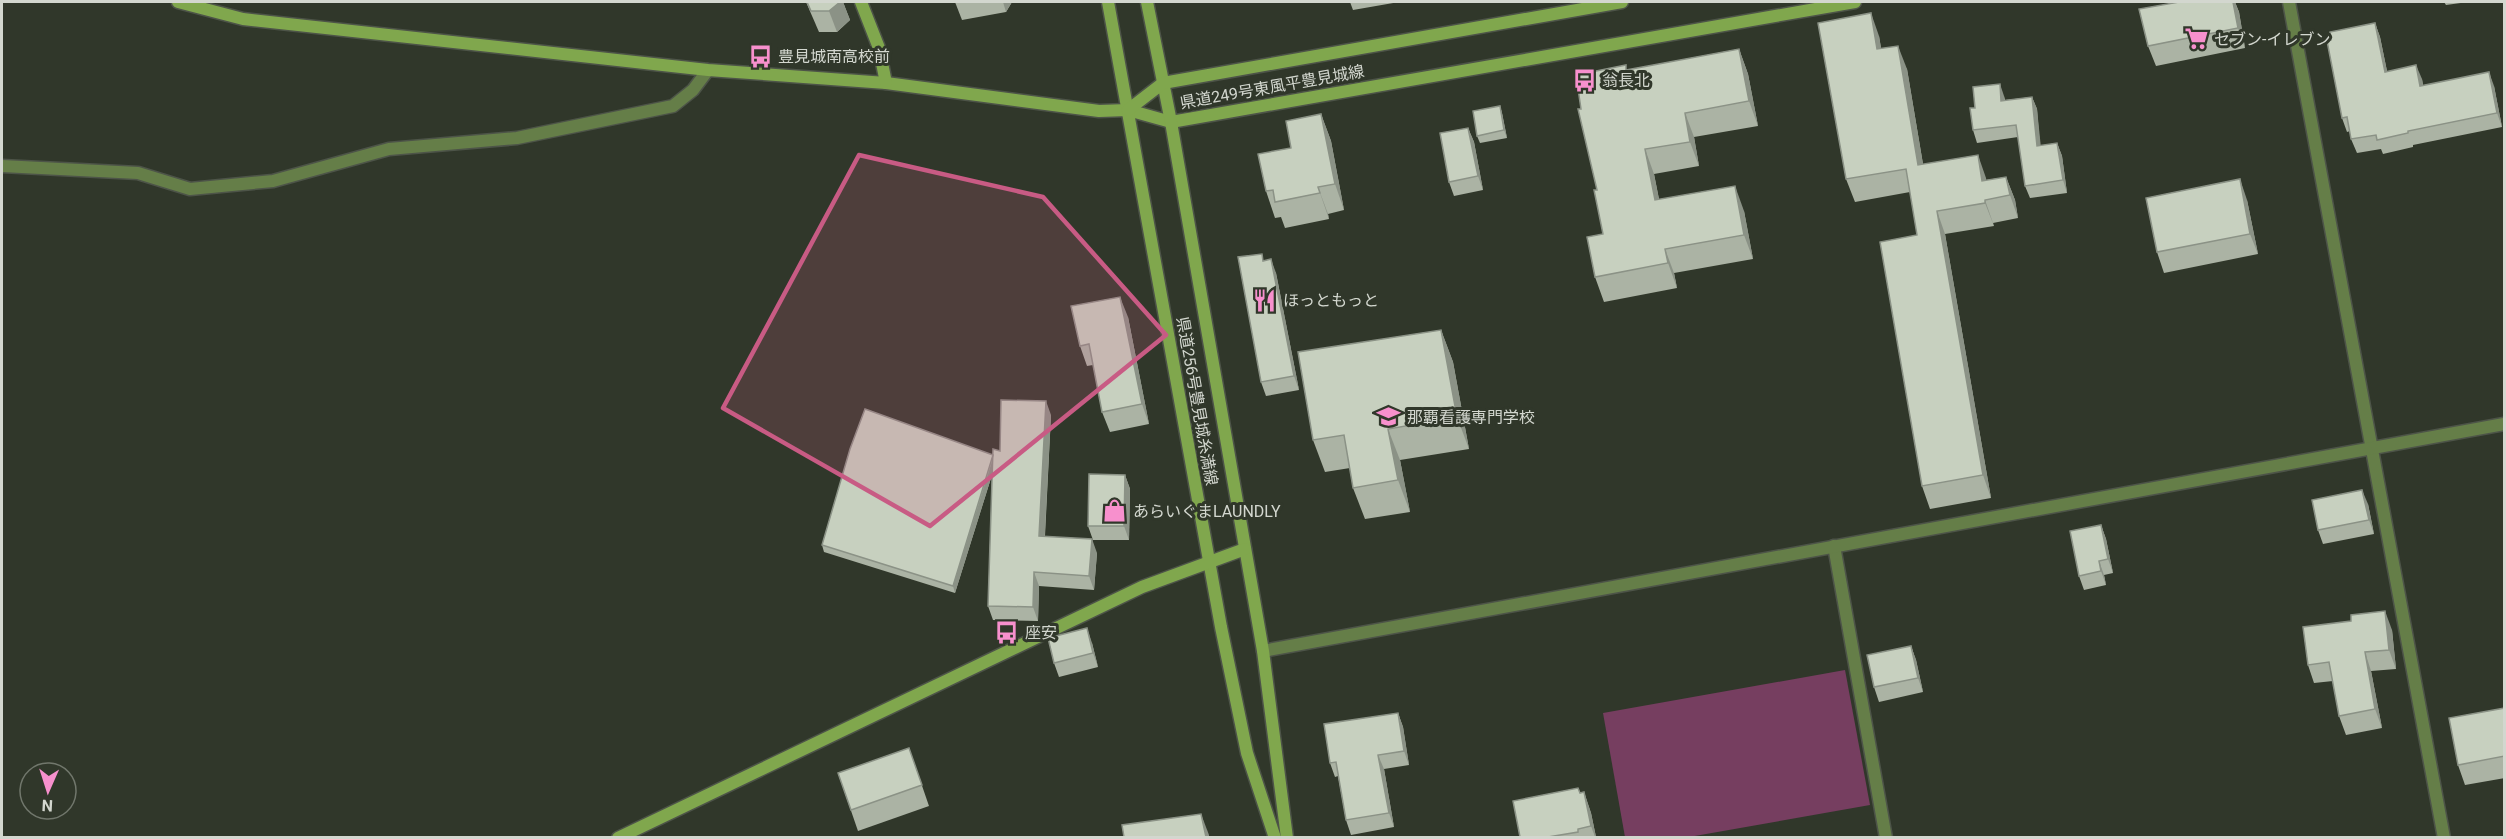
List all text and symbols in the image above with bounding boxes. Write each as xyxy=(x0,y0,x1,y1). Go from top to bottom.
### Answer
supermarket icon: セブン-イレブン xyxy=(2183,26,2209,52)
place label: セブン-イレブン xyxy=(2214,30,2330,49)
bus stop icon: 豊見城南高校前 xyxy=(747,43,773,69)
place label: 豊見城南高校前 xyxy=(778,47,890,66)
street label: 県道249号東風平豊見城線 xyxy=(1178,61,1366,113)
bus stop icon: 翁長北 xyxy=(1571,67,1597,93)
place label: 翁長北 xyxy=(1602,71,1650,90)
restaurant icon: ほっともっと xyxy=(1252,287,1278,313)
place label: ほっともっと xyxy=(1283,291,1379,310)
street label: 県道256号豊見城糸満線 xyxy=(1173,315,1221,487)
school or university icon: 那覇看護専門学校 xyxy=(1376,404,1402,430)
place label: 那覇看護専門学校 xyxy=(1407,408,1535,427)
shop icon: あらいぐまLAUNDLY xyxy=(1102,498,1128,524)
place label: あらいぐまLAUNDLY xyxy=(1133,502,1281,521)
bus stop icon: 座安 xyxy=(994,619,1020,645)
place label: 座安 xyxy=(1025,623,1057,642)
north arrow xyxy=(18,761,78,821)
text: N xyxy=(41,796,53,815)

